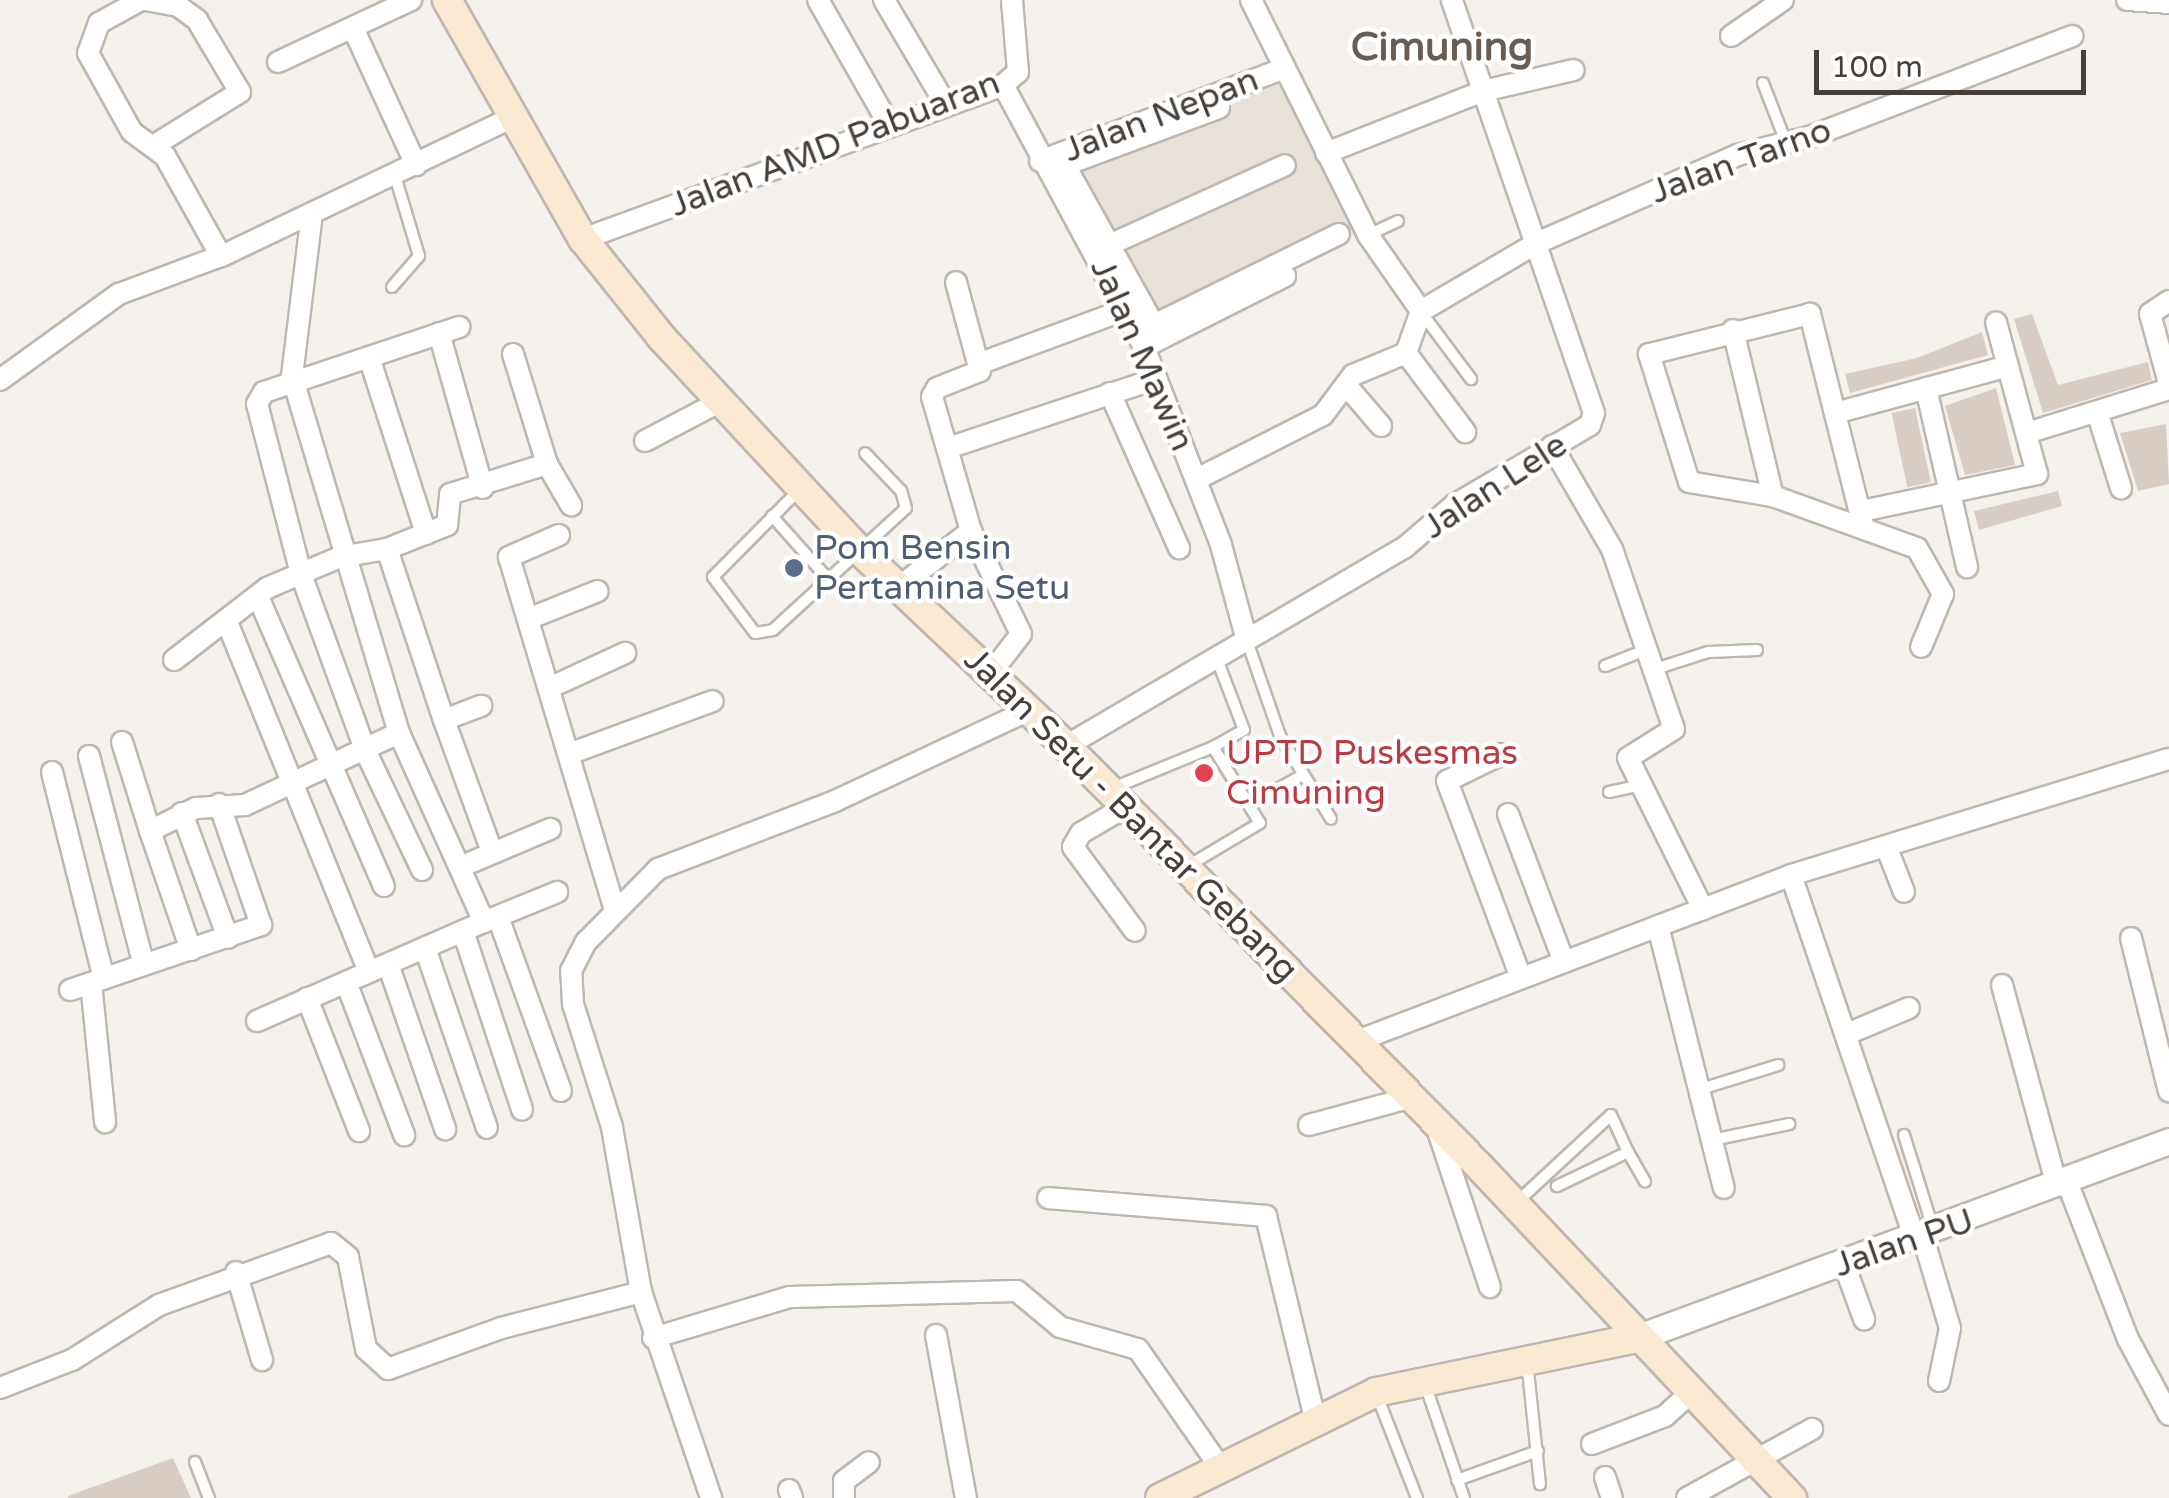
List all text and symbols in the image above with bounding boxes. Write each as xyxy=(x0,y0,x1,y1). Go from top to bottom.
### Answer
district label: Cimuning xyxy=(1351,23,1533,71)
scale bar xyxy=(1819,30,2092,92)
text: 100 m xyxy=(1831,49,1923,86)
street label: Jalan Nepan xyxy=(1058,59,1264,171)
street label: Jalan AMD Pabuaran xyxy=(664,62,1006,226)
street label: Jalan Tarno xyxy=(1645,109,1837,213)
street label: Jalan Mawin xyxy=(1081,253,1203,457)
street label: Jalan Lele xyxy=(1415,424,1575,548)
place label: Pom Bensin Pertamina Setu xyxy=(814,527,1070,609)
marker: Pom Bensin Pertamina Setu xyxy=(783,557,805,579)
street label: Jalan Setu - Bantar Gebang xyxy=(955,639,1307,991)
place label: UPTD Puskesmas Cimuning xyxy=(1226,732,1518,814)
marker: UPTD Puskesmas Cimuning xyxy=(1191,760,1217,786)
street label: Jalan PU xyxy=(1829,1200,1979,1286)

